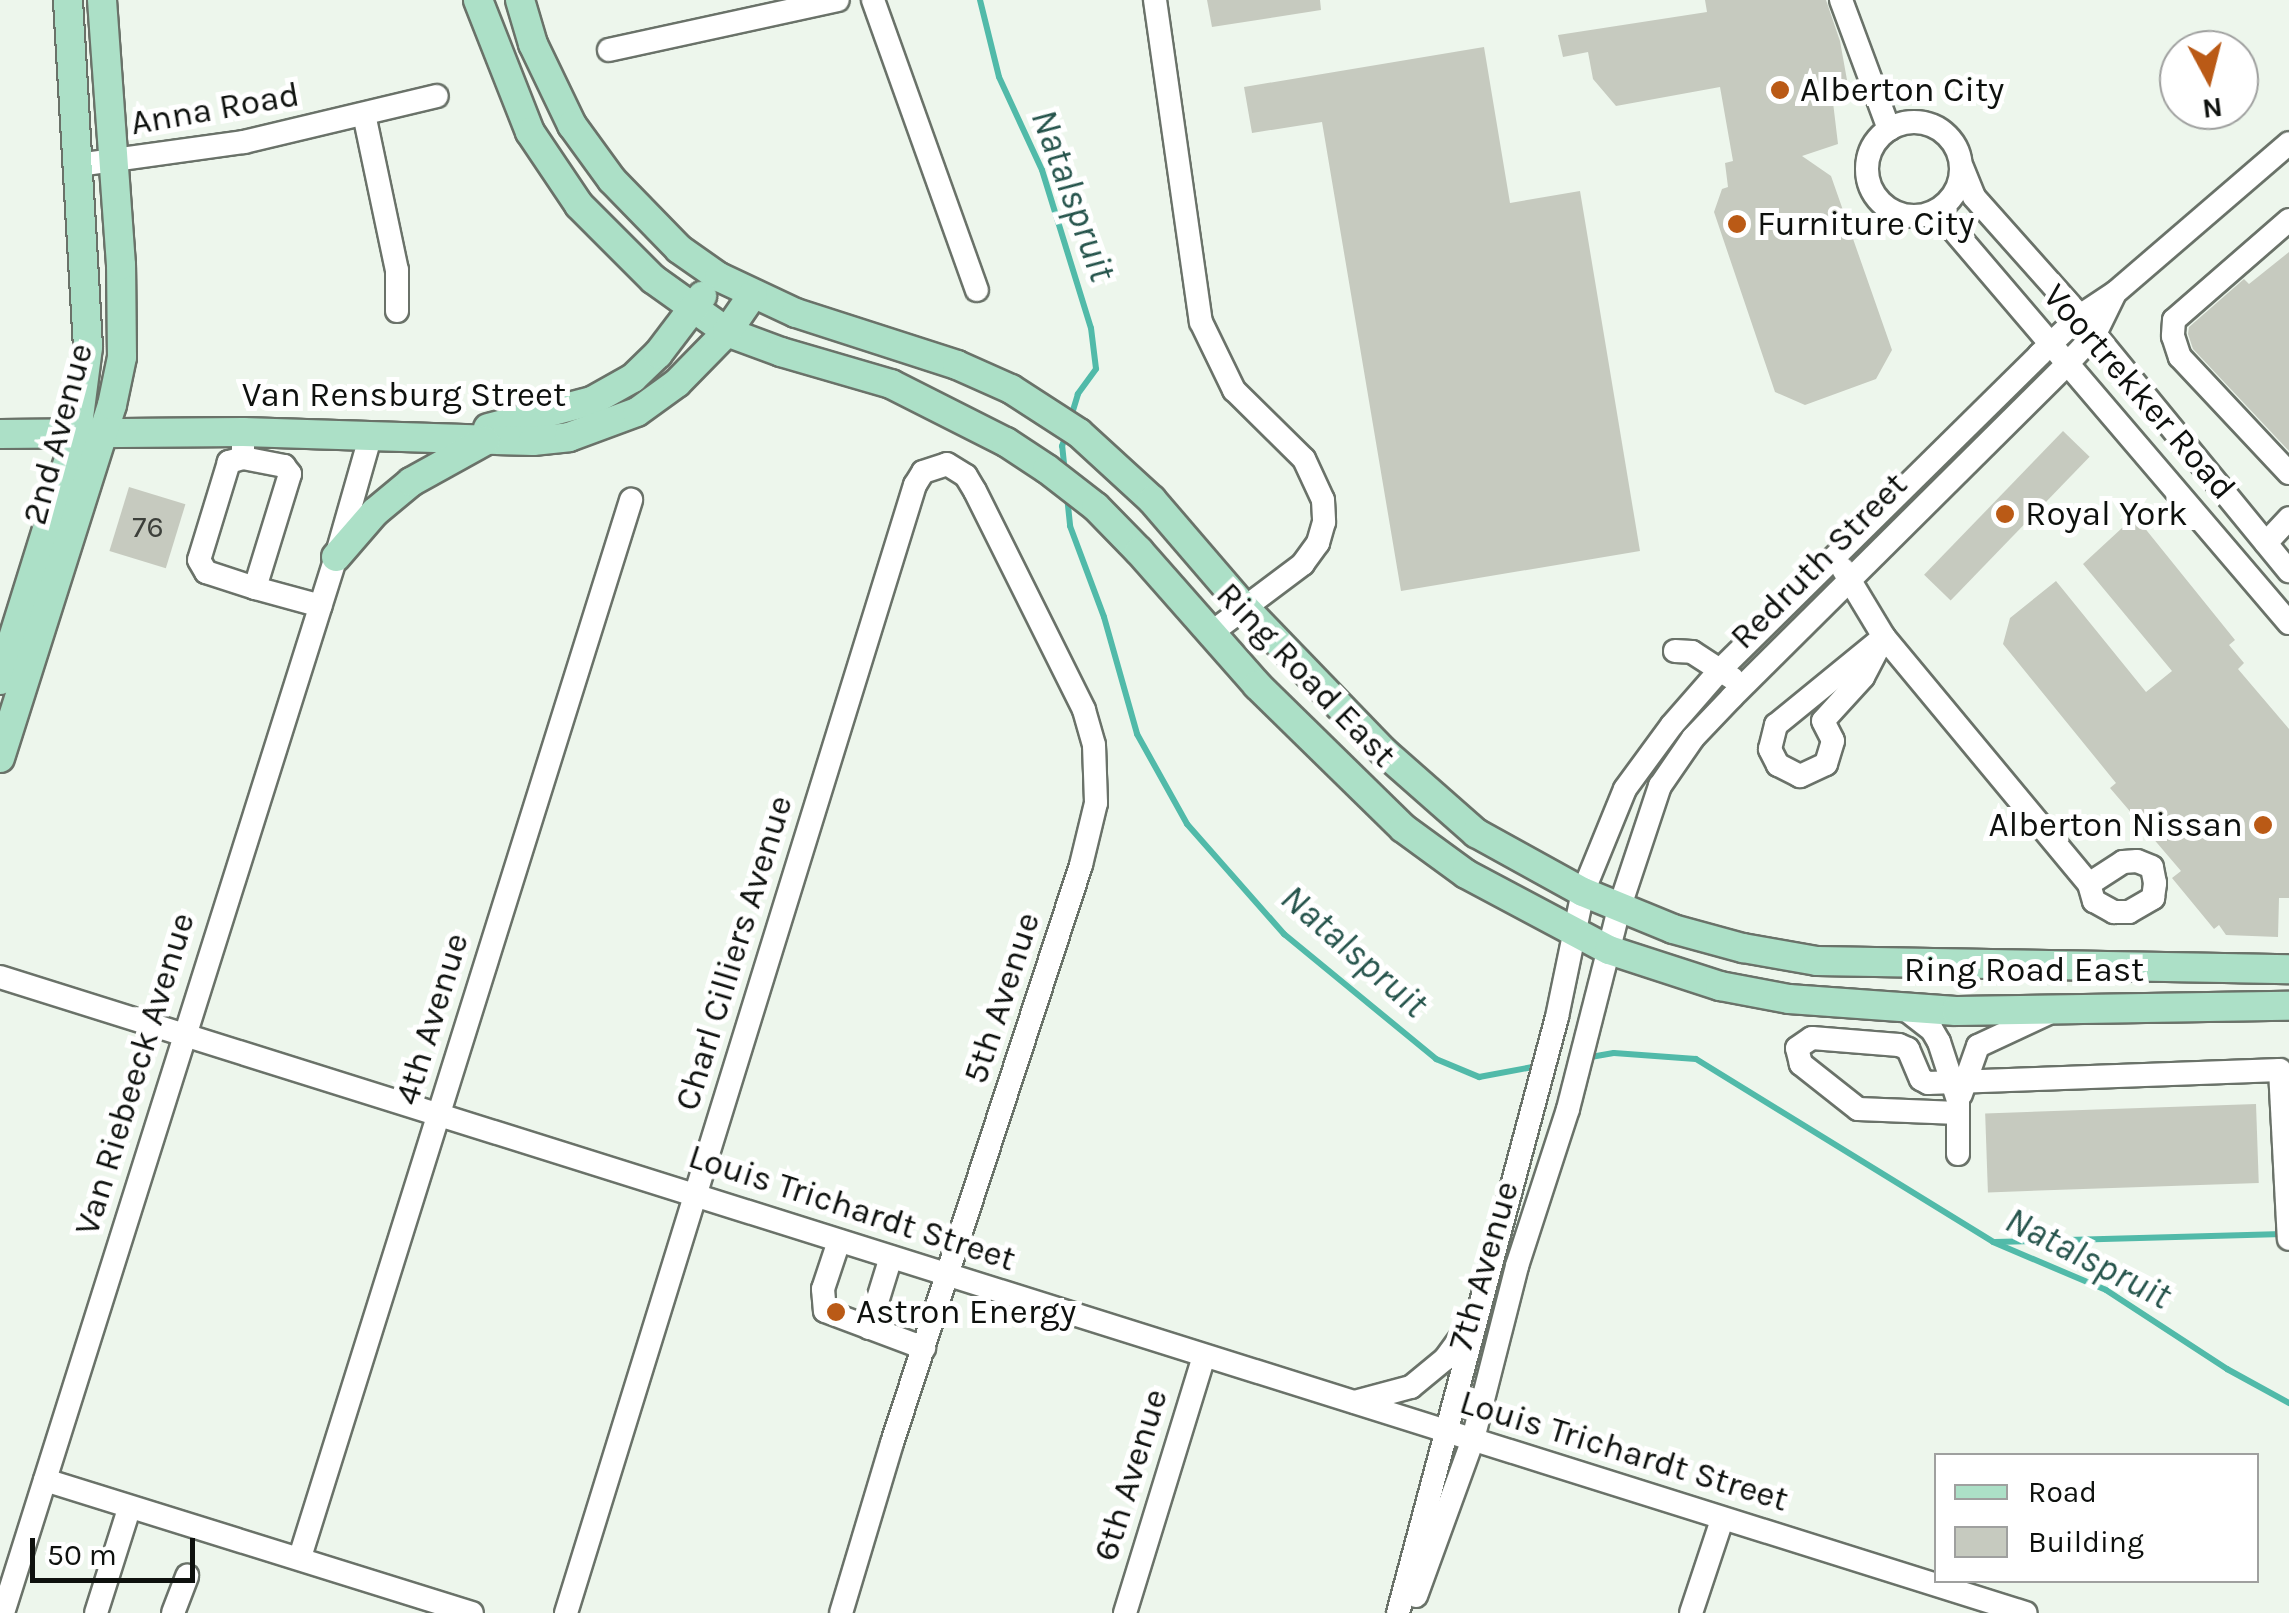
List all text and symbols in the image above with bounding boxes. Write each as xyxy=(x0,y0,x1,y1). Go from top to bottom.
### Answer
north arrow xyxy=(2159,30,2259,130)
place label: Alberton City xyxy=(1800,69,2004,111)
street label: Anna Road xyxy=(127,74,303,144)
marker: Alberton City xyxy=(1769,79,1791,101)
text: N xyxy=(2201,91,2224,126)
water label: Natalspruit xyxy=(1021,103,1125,287)
place label: Furniture City xyxy=(1757,203,1975,245)
marker: Furniture City xyxy=(1726,213,1748,235)
street label: Voortrekker Road xyxy=(2034,276,2244,508)
street label: 2nd Avenue xyxy=(14,339,102,529)
street label: Van Rensburg Street xyxy=(242,374,566,416)
street label: Redruth Street xyxy=(1722,464,1916,658)
place label: Royal York xyxy=(2025,493,2188,535)
marker: Royal York xyxy=(1994,503,2016,525)
house number: 76 xyxy=(132,509,164,545)
street label: Ring Road East xyxy=(1207,574,1405,776)
street label: Charl Cilliers Avenue xyxy=(666,790,802,1116)
place label: Alberton Nissan xyxy=(1988,804,2243,846)
marker: Alberton Nissan xyxy=(2252,814,2274,836)
water label: Natalspruit xyxy=(1271,875,1437,1027)
street label: 5th Avenue xyxy=(955,907,1049,1089)
street label: Van Riebeeck Avenue xyxy=(66,908,204,1240)
street label: 4th Avenue xyxy=(386,928,478,1110)
street label: Ring Road East xyxy=(1904,949,2144,991)
street label: Louis Trichardt Street xyxy=(683,1135,1021,1281)
street label: 7th Avenue xyxy=(1440,1176,1528,1356)
water label: Natalspruit xyxy=(1998,1197,2178,1319)
place label: Astron Energy xyxy=(856,1291,1076,1333)
marker: Astron Energy xyxy=(825,1301,847,1323)
street label: Louis Trichardt Street xyxy=(1455,1381,1793,1521)
street label: 6th Avenue xyxy=(1085,1384,1177,1566)
legend xyxy=(1934,1453,2259,1583)
text: Road xyxy=(2028,1474,2097,1510)
scale bar xyxy=(35,1518,200,1580)
text: Building xyxy=(2028,1524,2144,1560)
text: 50 m xyxy=(47,1537,117,1573)

